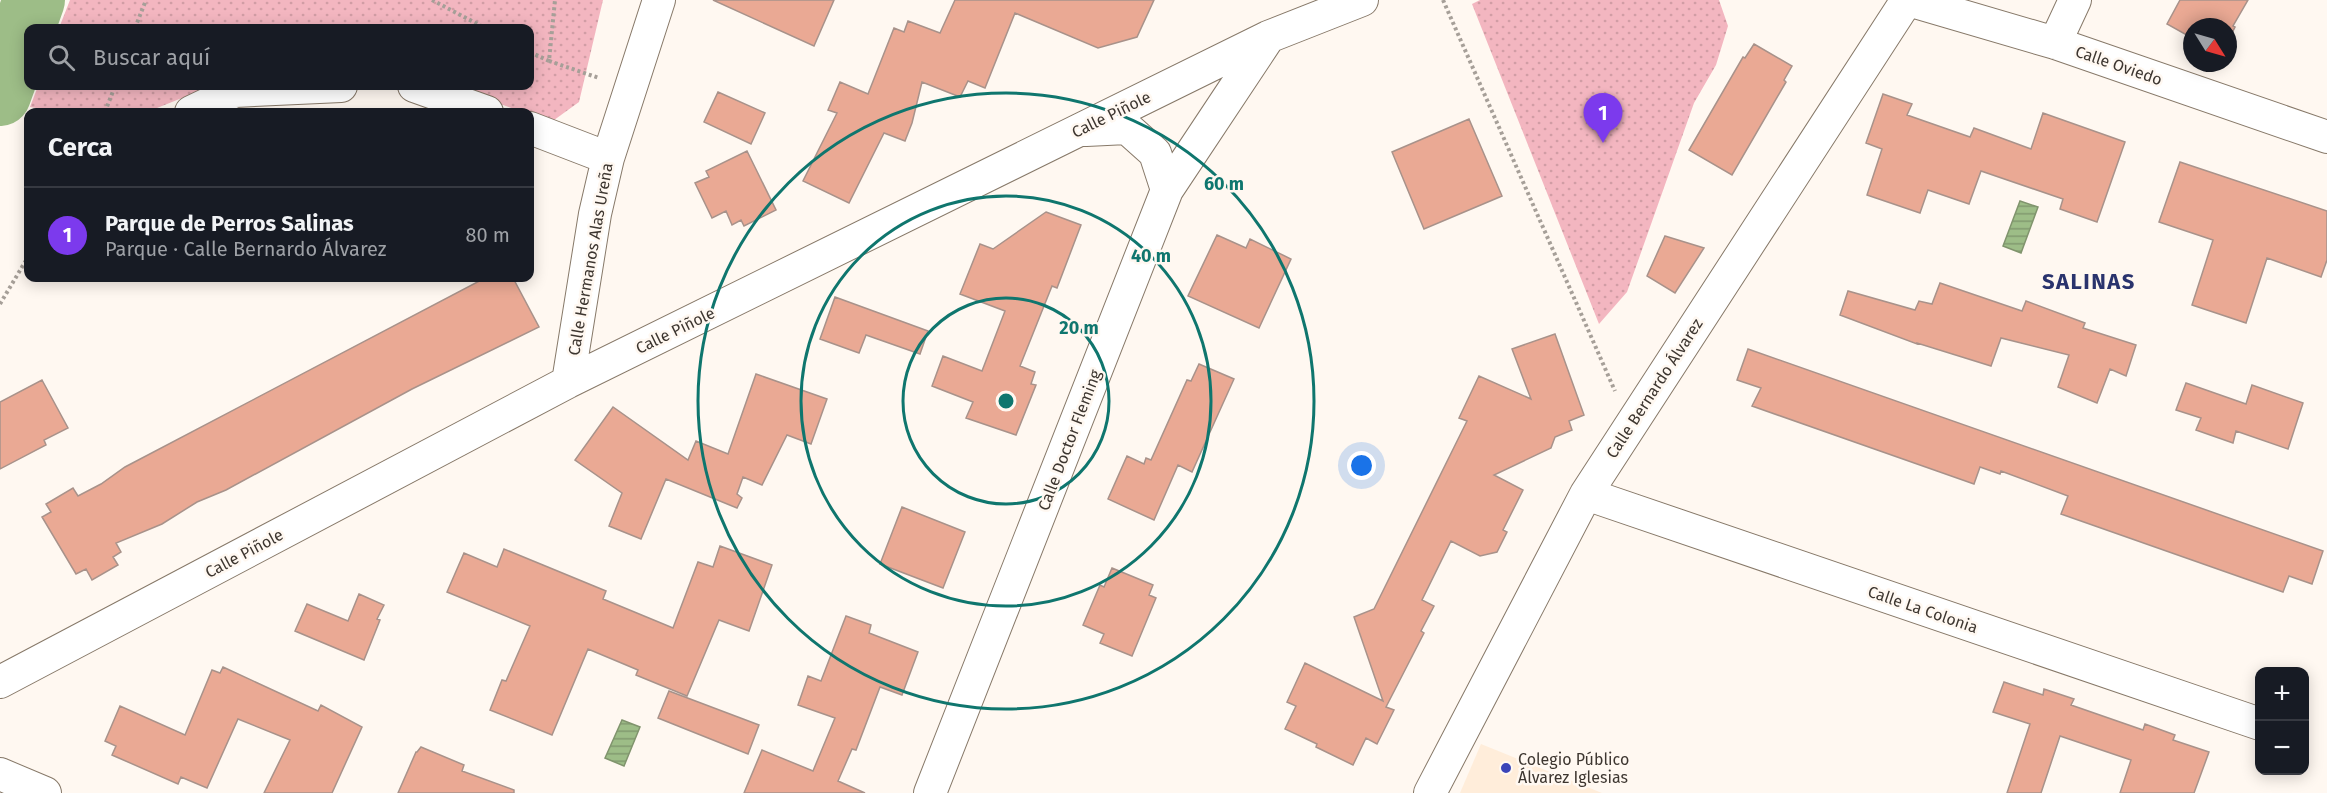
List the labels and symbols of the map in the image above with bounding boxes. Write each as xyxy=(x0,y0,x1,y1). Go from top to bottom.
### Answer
north arrow xyxy=(2183,18,2237,72)
street label: Calle Oviedo xyxy=(2073,42,2165,89)
street label: Calle Piñole xyxy=(1069,87,1154,142)
pin: 1 xyxy=(1584,94,1622,143)
street label: Calle Hermanos Alas Ureña xyxy=(564,161,617,357)
text: 60 m xyxy=(1204,173,1244,195)
text: 40 m xyxy=(1131,245,1171,267)
district label: SALINAS xyxy=(2042,268,2136,295)
street label: Calle Piñole xyxy=(633,303,718,358)
street label: Calle Bernardo Álvarez xyxy=(1601,314,1707,462)
text: 20 m xyxy=(1059,317,1099,339)
street label: Calle Doctor Fleming xyxy=(1034,367,1105,513)
centre of rings xyxy=(996,391,1016,411)
your location xyxy=(1347,451,1376,480)
street label: Calle Piñole xyxy=(202,525,286,582)
street label: Calle La Colonia xyxy=(1865,582,1980,637)
place label: Colegio Público Álvarez Iglesias xyxy=(1518,750,1629,787)
marker: Colegio Público Álvarez Iglesias xyxy=(1499,761,1513,775)

